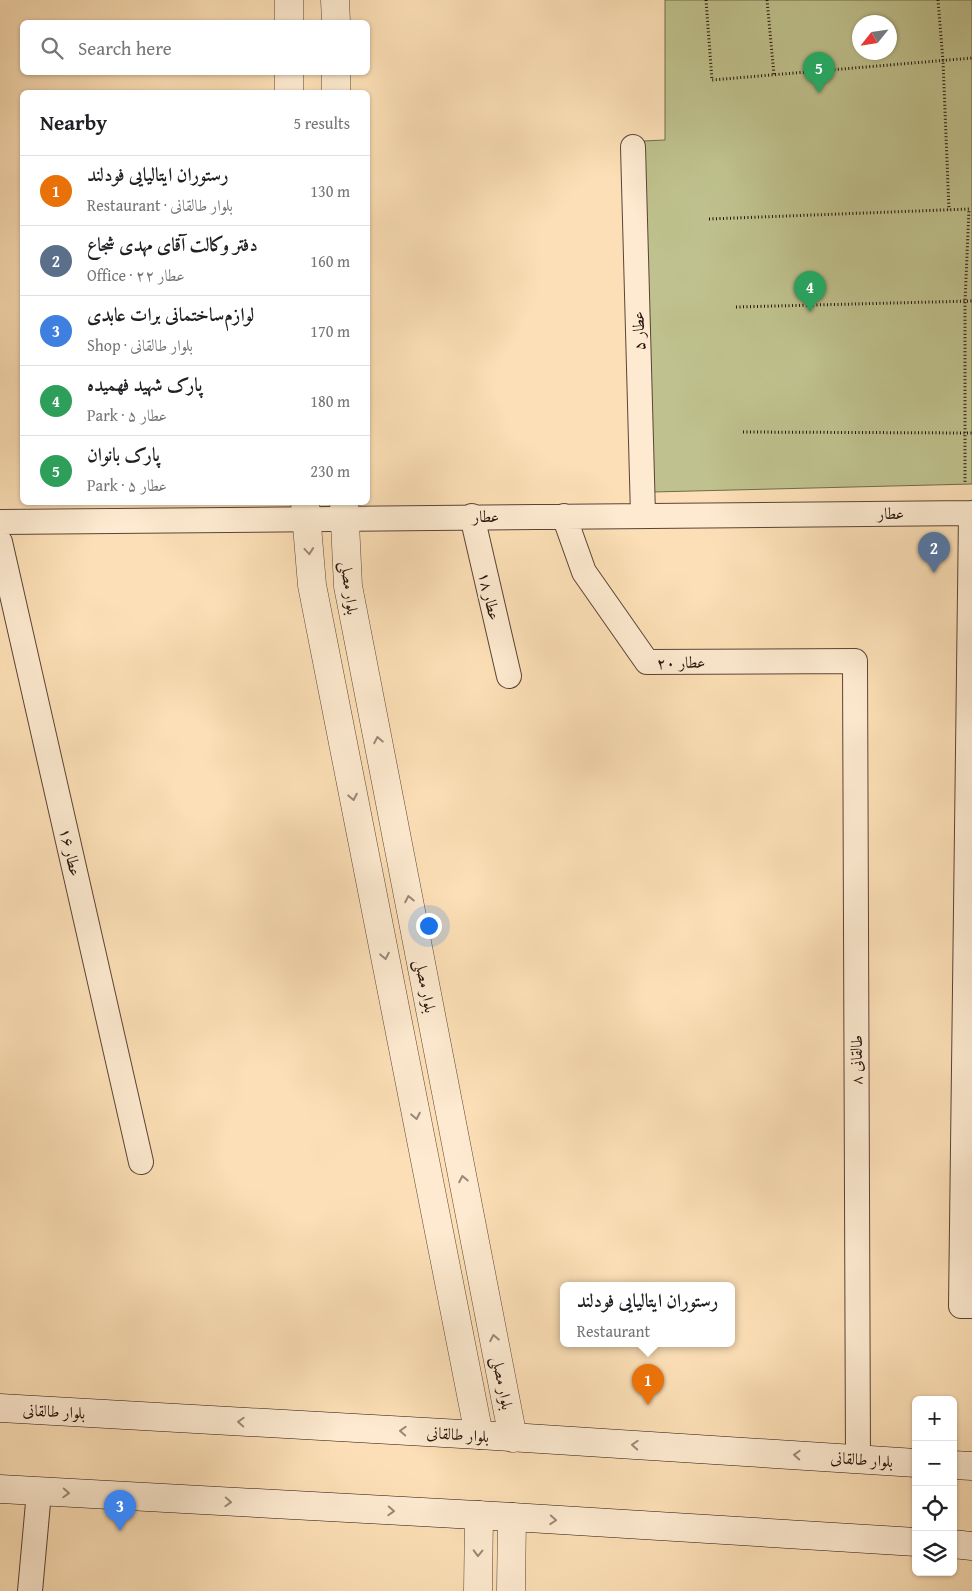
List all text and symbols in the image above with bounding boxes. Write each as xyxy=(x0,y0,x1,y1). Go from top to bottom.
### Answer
north arrow xyxy=(852,15,897,60)
search box xyxy=(20,20,370,75)
icon: search xyxy=(38,34,66,62)
text: Search here xyxy=(78,34,172,62)
pin: 5 xyxy=(803,52,835,93)
text: Nearby xyxy=(40,107,107,138)
text: 5 results xyxy=(293,111,350,135)
text: رستوران ایتالیایی فودلند xyxy=(87,160,229,188)
text: 1 xyxy=(52,179,60,203)
text: 130 m xyxy=(310,179,350,203)
text: Restaurant · بلوار طالقانی xyxy=(87,193,233,217)
text: دفتر وکالت آقای مهدی شجاع xyxy=(87,230,258,258)
text: 2 xyxy=(52,249,60,273)
text: 160 m xyxy=(310,249,350,273)
text: Office · عطار ۲۲ xyxy=(87,263,185,287)
pin: 4 xyxy=(794,271,826,312)
text: لوازم‌ساختمانی برات عابدی xyxy=(87,300,254,328)
street label: عطار ۵ xyxy=(625,311,651,351)
text: 3 xyxy=(52,319,60,343)
text: 170 m xyxy=(310,319,350,343)
text: Shop · بلوار طالقانی xyxy=(87,333,193,357)
text: پارک شهید فهمیده xyxy=(87,370,202,398)
text: 4 xyxy=(52,389,60,413)
text: 180 m xyxy=(310,389,350,413)
text: Park · عطار ۵ xyxy=(87,403,167,427)
text: پارک بانوان xyxy=(87,440,160,468)
text: 5 xyxy=(52,459,60,483)
text: 230 m xyxy=(310,459,350,483)
text: Park · عطار ۵ xyxy=(87,473,167,497)
street label: عطار xyxy=(876,501,904,525)
street label: عطار xyxy=(471,504,499,528)
pin: 2 xyxy=(918,532,950,573)
one-way arrow xyxy=(303,547,314,555)
street label: بلوار مصلی xyxy=(335,560,365,616)
street label: عطار ۱۸ xyxy=(473,570,507,622)
street label: عطار ۲۰ xyxy=(656,650,706,674)
one-way arrow xyxy=(373,735,383,744)
one-way arrow xyxy=(348,792,358,801)
street label: عطار ۱۶ xyxy=(54,826,88,878)
one-way arrow xyxy=(404,895,414,904)
your location xyxy=(416,913,442,939)
one-way arrow xyxy=(379,952,389,961)
street label: بلوار مصلی xyxy=(409,957,443,1015)
street label: طالقانی ۸ xyxy=(844,1035,868,1085)
one-way arrow xyxy=(410,1111,421,1120)
one-way arrow xyxy=(458,1175,469,1183)
popup xyxy=(560,1282,735,1347)
text: رستوران ایتالیایی فودلند xyxy=(577,1286,718,1314)
text: Restaurant xyxy=(577,1319,650,1343)
one-way arrow xyxy=(489,1334,500,1343)
street label: بلوار مصلی xyxy=(486,1354,520,1412)
pin: 1 xyxy=(632,1364,664,1405)
map controls xyxy=(912,1396,957,1576)
button: + xyxy=(912,1396,957,1441)
street label: بلوار طالقانی xyxy=(22,1397,86,1425)
one-way arrow xyxy=(236,1416,244,1427)
street label: بلوار طالقانی xyxy=(426,1420,490,1448)
one-way arrow xyxy=(399,1425,407,1436)
one-way arrow xyxy=(631,1440,639,1451)
button: − xyxy=(912,1441,957,1486)
street label: بلوار طالقانی xyxy=(830,1445,894,1473)
one-way arrow xyxy=(793,1450,801,1461)
button: locate xyxy=(912,1486,957,1531)
one-way arrow xyxy=(62,1488,70,1499)
pin: 3 xyxy=(104,1490,136,1531)
one-way arrow xyxy=(225,1496,233,1507)
one-way arrow xyxy=(387,1505,395,1516)
one-way arrow xyxy=(549,1514,557,1525)
button: layers xyxy=(912,1531,957,1576)
one-way arrow xyxy=(473,1550,483,1557)

